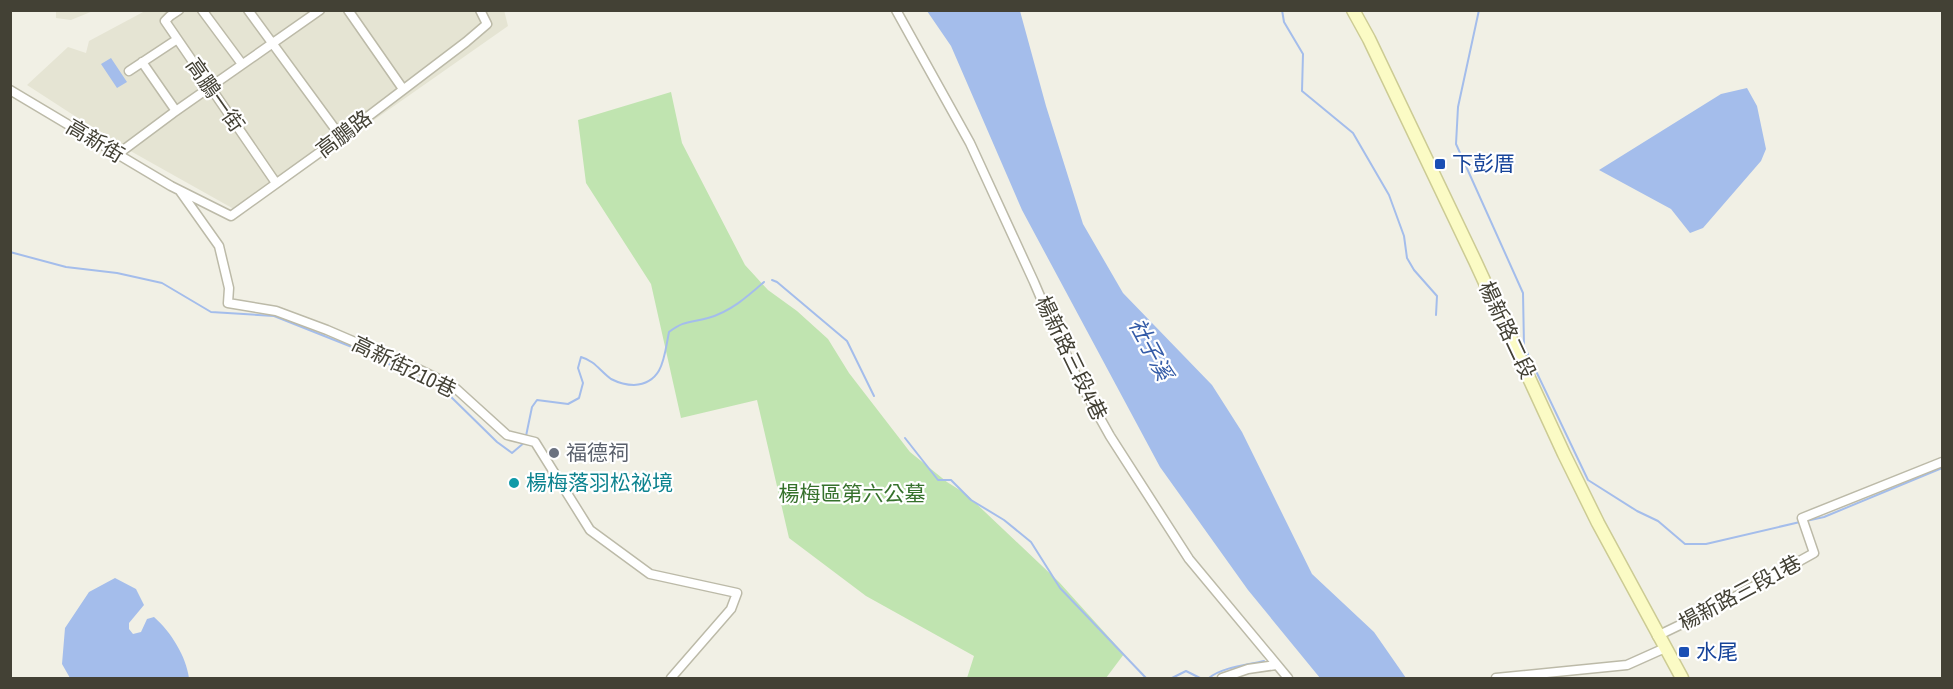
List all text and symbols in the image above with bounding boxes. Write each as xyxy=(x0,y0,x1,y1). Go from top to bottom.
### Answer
street label: 高鵬一街 xyxy=(179,52,251,137)
street label: 高鵬路 xyxy=(310,103,378,164)
street label: 高新街 xyxy=(61,112,130,169)
place label: 下彭厝 xyxy=(1452,149,1515,178)
marker: 下彭厝 xyxy=(1433,157,1447,171)
street label: 楊新路二段 xyxy=(1472,276,1543,383)
street label: 楊新路三段4巷 xyxy=(1029,290,1114,425)
water label: 社子溪 xyxy=(1122,313,1181,388)
street label: 高新街210巷 xyxy=(347,329,461,404)
place label: 福德祠 xyxy=(566,438,629,467)
marker: 福德祠 xyxy=(547,446,561,460)
place label: 楊梅落羽松祕境 xyxy=(526,468,673,497)
marker: 楊梅落羽松祕境 xyxy=(507,476,521,490)
park label: 楊梅區第六公墓 xyxy=(779,479,926,508)
street label: 楊新路三段1巷 xyxy=(1673,548,1806,637)
place label: 水尾 xyxy=(1696,637,1738,666)
marker: 水尾 xyxy=(1677,645,1691,659)

